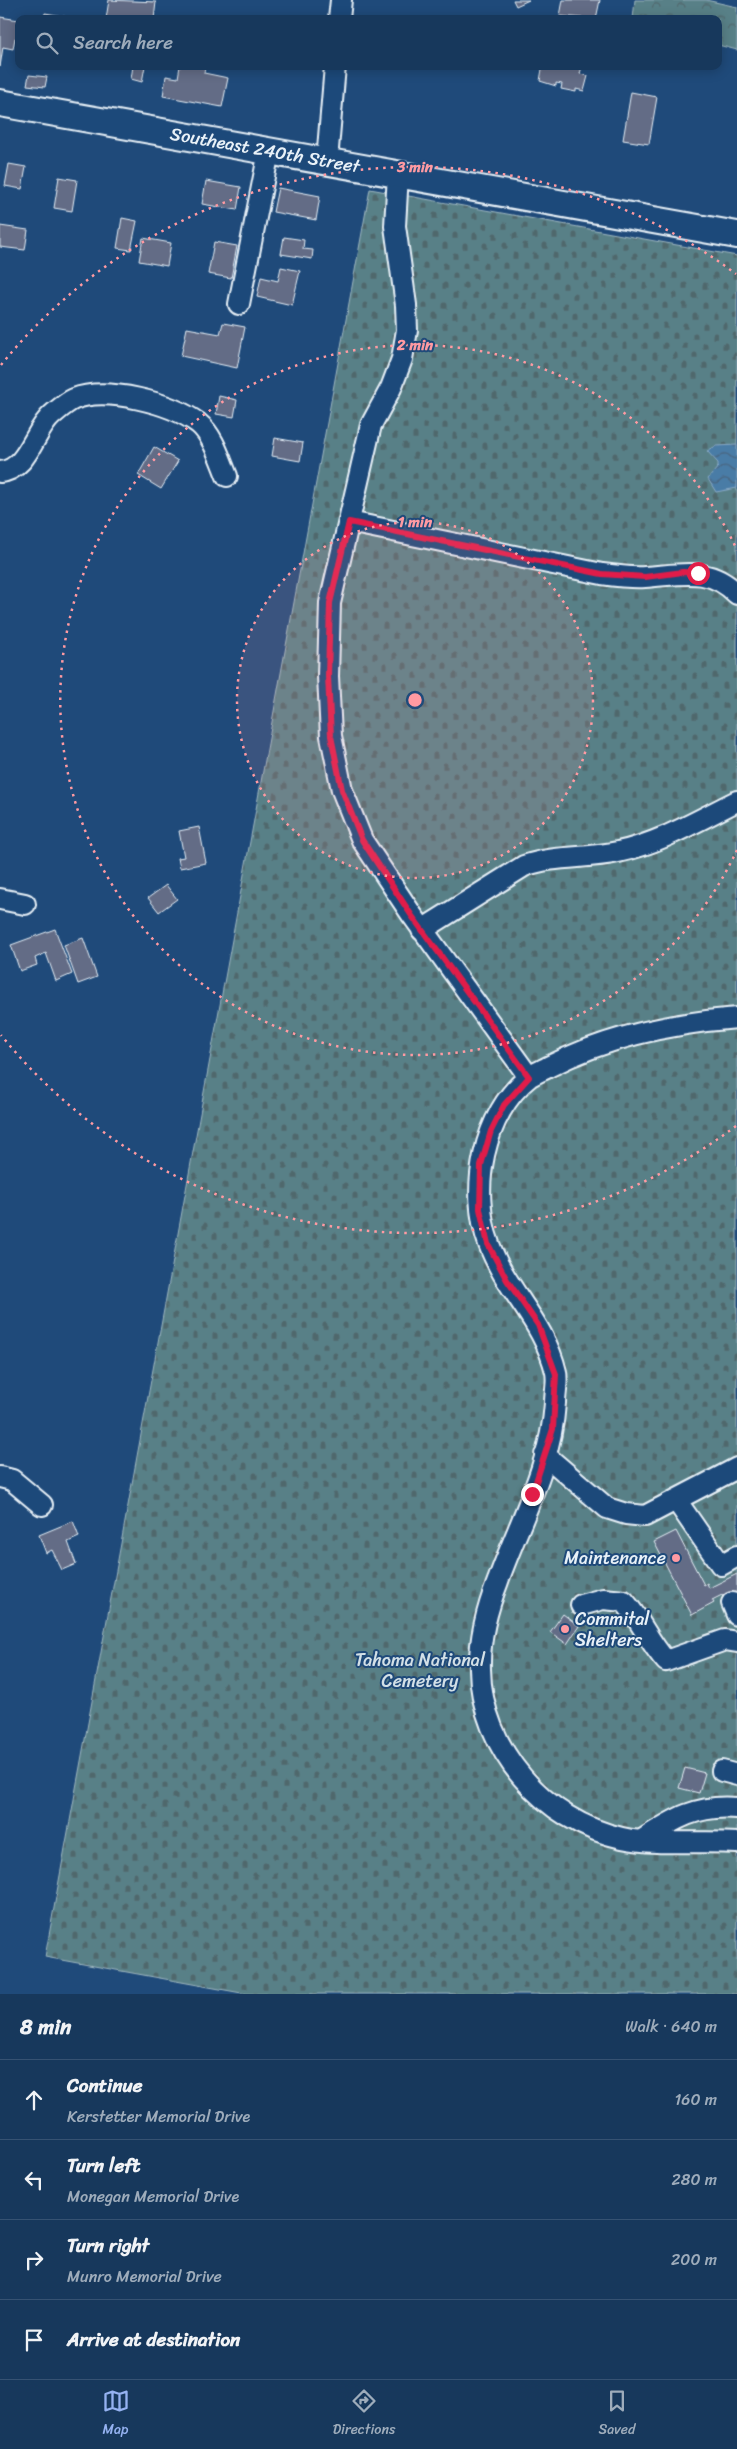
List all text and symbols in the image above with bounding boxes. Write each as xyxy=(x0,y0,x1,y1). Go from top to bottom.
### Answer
search box xyxy=(15,15,722,70)
text: Search here xyxy=(73,26,173,59)
icon: search xyxy=(33,29,61,57)
street label: Southeast 240th Street xyxy=(168,118,363,183)
text: 3 min xyxy=(396,154,434,180)
text: 2 min xyxy=(396,332,434,358)
text: 1 min xyxy=(398,509,433,535)
route start xyxy=(687,562,710,585)
centre of rings xyxy=(406,691,424,709)
route end xyxy=(521,1483,544,1506)
place label: Maintenance xyxy=(564,1542,666,1574)
marker: Maintenance xyxy=(670,1552,682,1564)
place label: Commital Shelters xyxy=(575,1603,650,1656)
marker: Commital Shelters xyxy=(559,1623,571,1635)
park label: Tahoma National Cemetery xyxy=(355,1644,486,1697)
text: 8 min xyxy=(20,2008,71,2046)
text: Walk · 640 m xyxy=(625,2012,717,2041)
text: Continue xyxy=(67,2069,143,2102)
text: 160 m xyxy=(674,2085,717,2114)
icon: ahead xyxy=(20,2086,48,2114)
text: Kerstetter Memorial Drive xyxy=(67,2102,250,2131)
text: Turn left xyxy=(67,2149,140,2182)
text: 280 m xyxy=(672,2165,717,2194)
icon: left xyxy=(20,2166,48,2194)
text: Monegan Memorial Drive xyxy=(67,2182,239,2211)
text: Turn right xyxy=(67,2229,149,2262)
text: 200 m xyxy=(671,2245,717,2274)
icon: right xyxy=(20,2246,48,2274)
text: Munro Memorial Drive xyxy=(67,2262,222,2291)
text: Arrive at destination xyxy=(67,2323,240,2356)
icon: arrive xyxy=(20,2326,48,2354)
tab: Map xyxy=(102,2387,130,2442)
tab: Directions xyxy=(333,2387,395,2442)
tab: Saved xyxy=(599,2387,635,2442)

